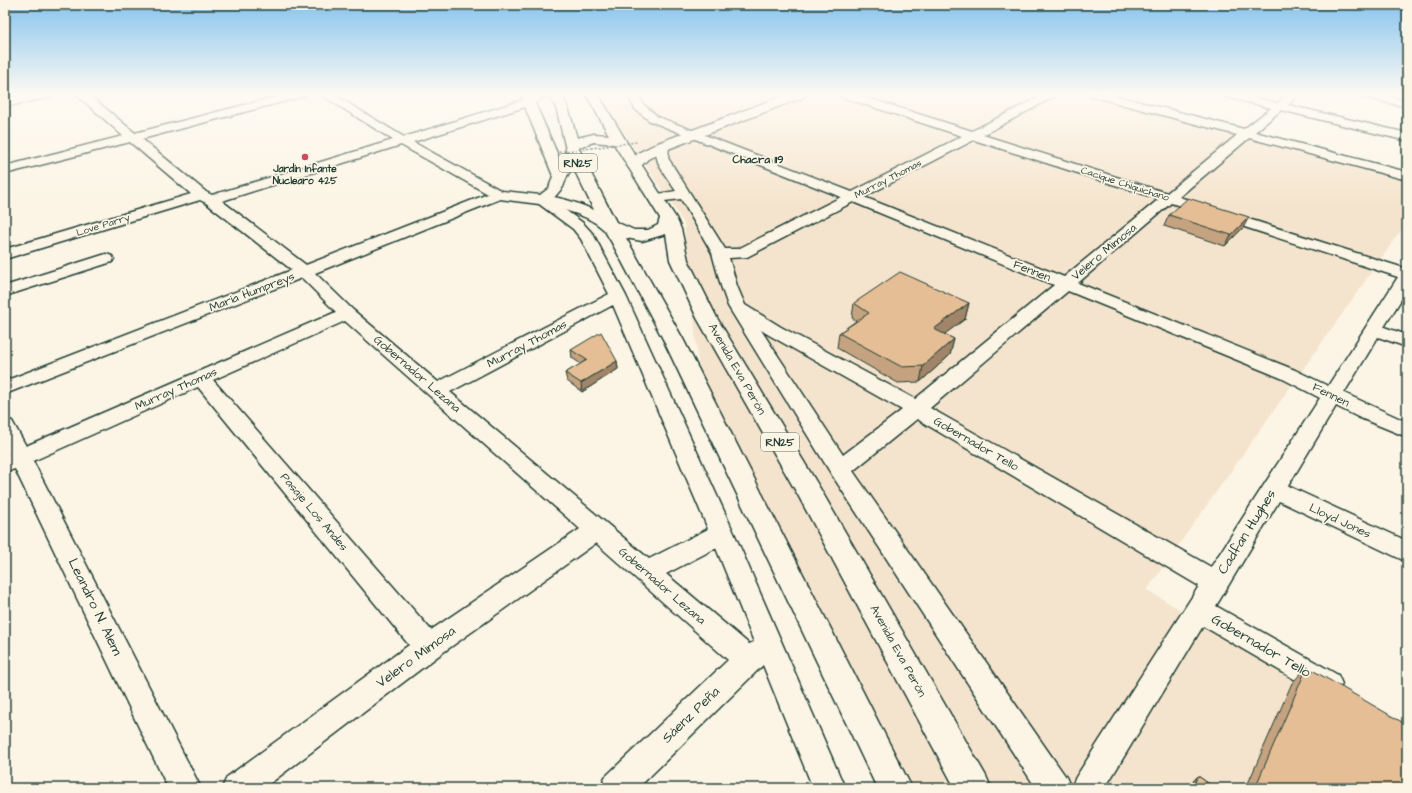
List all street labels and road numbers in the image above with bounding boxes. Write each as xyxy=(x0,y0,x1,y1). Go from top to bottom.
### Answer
road number: RN25 xyxy=(559,154,597,172)
street label: Murray Thomas xyxy=(852,156,924,203)
street label: Cacique Chiquichano xyxy=(1079,163,1171,205)
street label: Love Parry xyxy=(75,210,132,241)
street label: Velero Mimosa xyxy=(1068,220,1140,284)
street label: Fennen xyxy=(1011,256,1053,286)
street label: María Humpreys xyxy=(207,268,298,317)
street label: Murray Thomas xyxy=(484,316,570,373)
street label: Avenida Eva Perón xyxy=(704,320,770,418)
street label: Gobernador Lezana xyxy=(370,331,464,417)
street label: Murray Thomas xyxy=(132,363,220,416)
street label: Fennen xyxy=(1310,379,1352,411)
street label: Gobernador Tello xyxy=(930,413,1022,475)
road number: RN25 xyxy=(761,433,799,451)
street label: Pasaje Los Andes xyxy=(276,469,352,555)
street label: Cadfan Hughes xyxy=(1213,486,1281,578)
street label: Lloyd Jones xyxy=(1306,499,1374,544)
street label: Gobernador Lezana xyxy=(615,543,709,629)
street label: Leandro N. Alem xyxy=(63,555,127,659)
street label: Avenida Eva Perón xyxy=(866,602,930,700)
street label: Gobernador Tello xyxy=(1208,609,1315,683)
street label: Velero Mimosa xyxy=(372,621,460,693)
street label: Sáenz Peña xyxy=(657,682,725,748)

